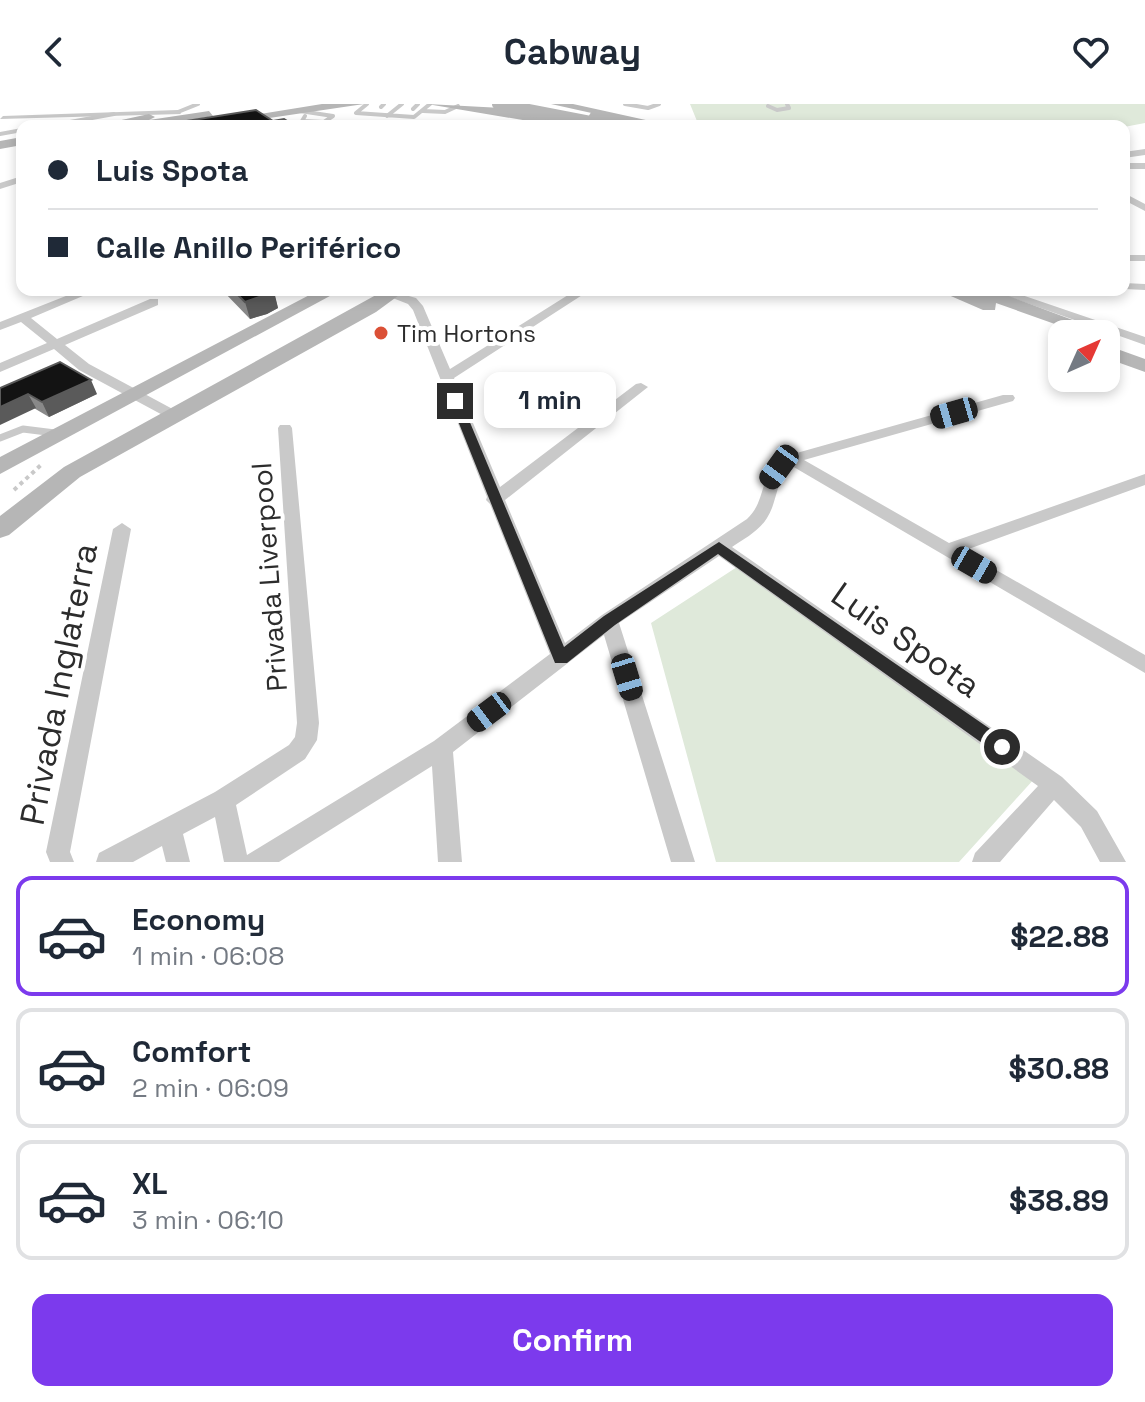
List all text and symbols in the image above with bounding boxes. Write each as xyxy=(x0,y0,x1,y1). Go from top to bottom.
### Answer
text: Cabway xyxy=(504,29,641,75)
icon: back xyxy=(32,30,76,74)
icon: heart xyxy=(1069,30,1113,74)
text: Luis Spota xyxy=(96,151,248,190)
text: Calle Anillo Periférico xyxy=(96,228,401,267)
place label: Tim Hortons xyxy=(397,318,536,349)
north arrow xyxy=(1048,320,1120,392)
map controls xyxy=(1048,320,1120,392)
marker: Tim Hortons xyxy=(372,324,390,342)
callout: 1 min xyxy=(483,373,615,429)
route end xyxy=(437,383,473,419)
text: 1 min xyxy=(518,383,582,417)
car xyxy=(928,395,980,431)
car xyxy=(755,441,803,493)
street label: Privada Liverpool xyxy=(243,461,295,693)
street label: Privada Inglaterra xyxy=(11,539,107,829)
car xyxy=(947,543,1001,587)
street label: Luis Spota xyxy=(823,573,989,707)
car xyxy=(609,651,645,703)
car xyxy=(463,688,515,736)
route start xyxy=(984,729,1020,765)
icon: car xyxy=(36,900,108,972)
text: Economy xyxy=(132,900,265,939)
text: $22.88 xyxy=(1010,917,1109,956)
text: 1 min · 06:08 xyxy=(132,939,284,973)
icon: car xyxy=(36,1032,108,1104)
text: Comfort xyxy=(132,1032,251,1071)
text: $30.88 xyxy=(1009,1049,1109,1088)
text: 2 min · 06:09 xyxy=(132,1071,289,1105)
icon: car xyxy=(36,1164,108,1236)
text: XL xyxy=(132,1164,168,1203)
text: $38.89 xyxy=(1009,1181,1109,1220)
text: 3 min · 06:10 xyxy=(132,1203,284,1237)
button: Confirm xyxy=(32,1294,1113,1386)

